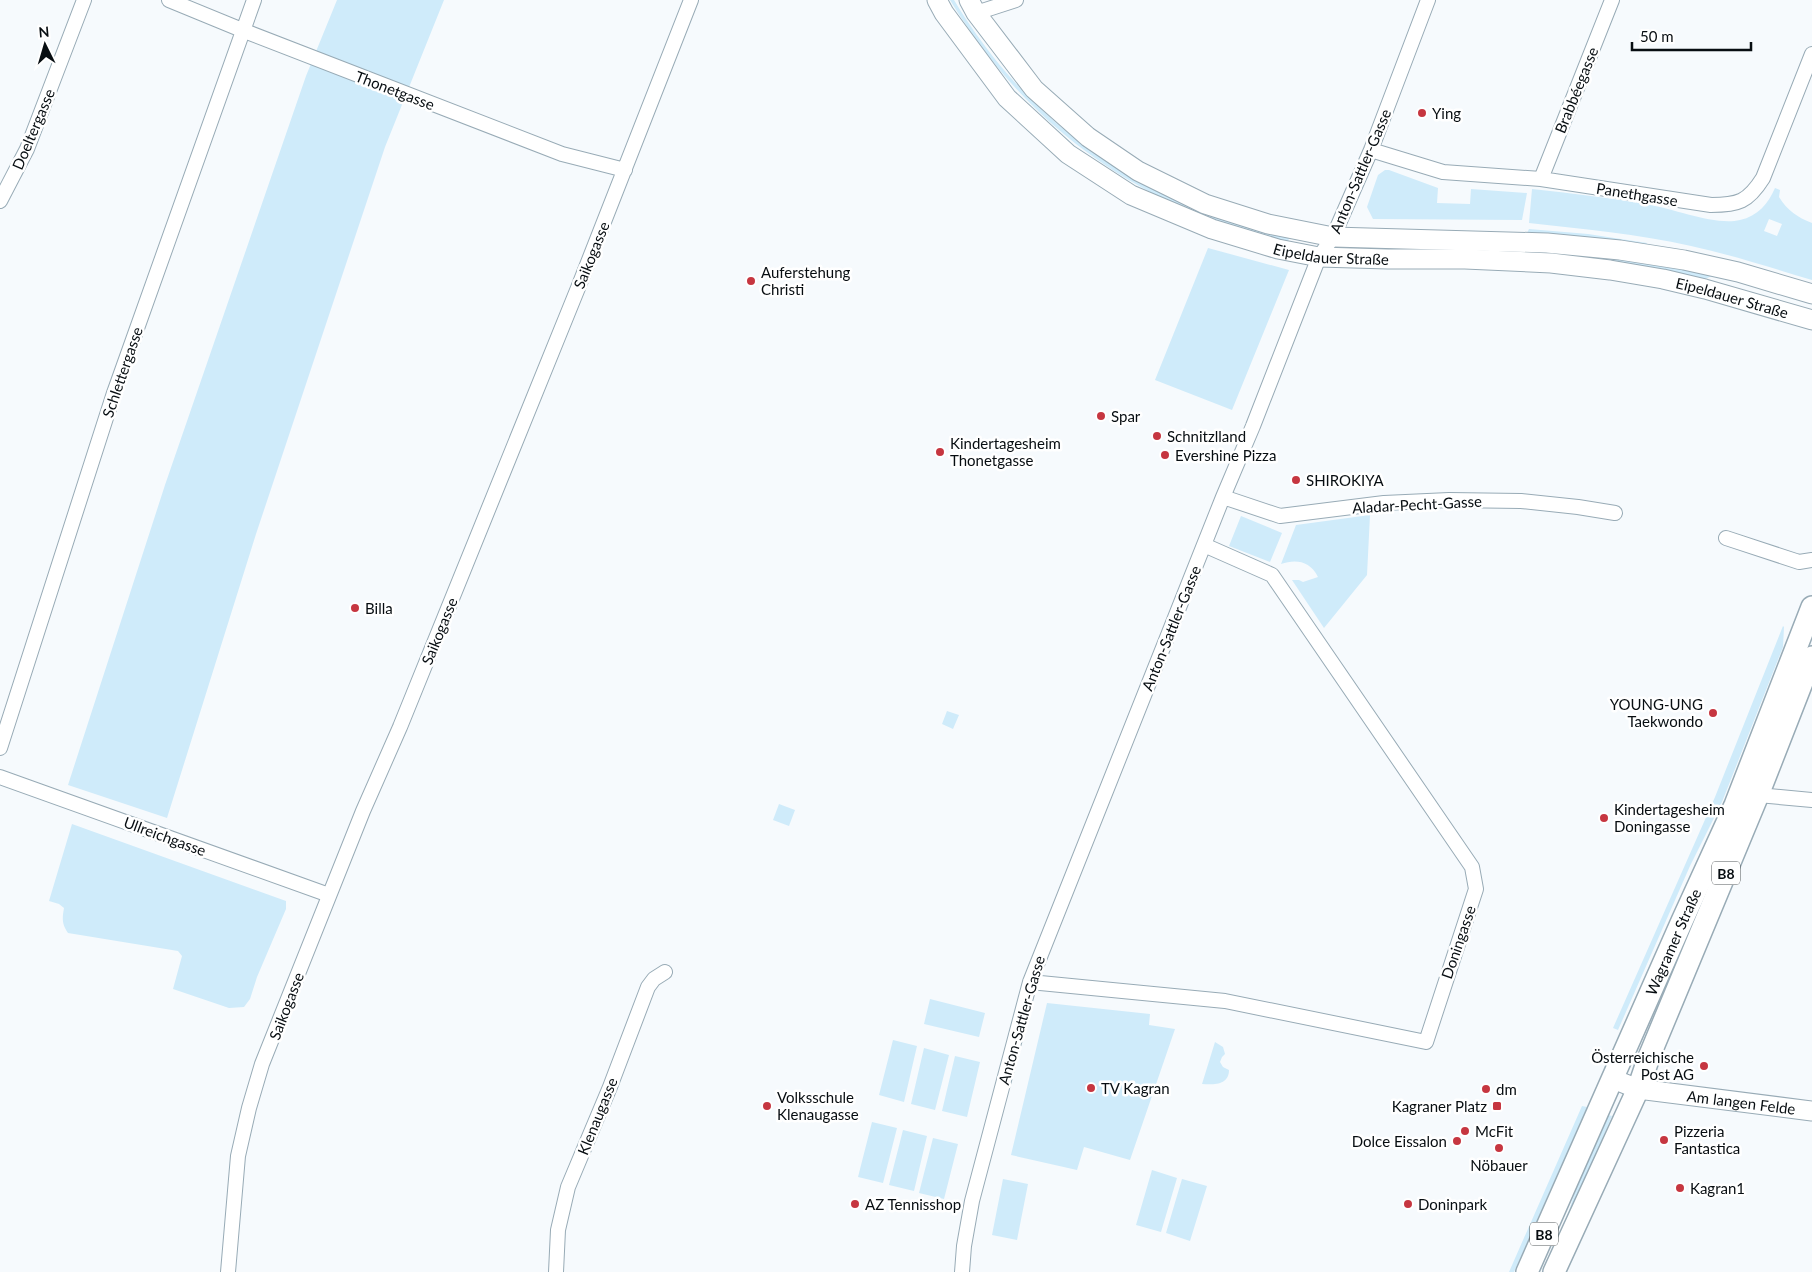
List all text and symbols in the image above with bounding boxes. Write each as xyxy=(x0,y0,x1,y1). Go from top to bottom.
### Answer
north arrow xyxy=(20,20,70,70)
scale bar xyxy=(1632,20,1751,52)
text: N xyxy=(38,23,50,40)
text: 50 m xyxy=(1640,27,1674,45)
street label: Brabbéegasse xyxy=(1551,44,1601,136)
street label: Thonetgasse xyxy=(353,67,437,113)
street label: Doeltergasse xyxy=(8,86,58,172)
place label: Ying xyxy=(1432,104,1461,122)
street label: Anton-Sattler-Gasse xyxy=(1326,106,1394,236)
marker: Ying xyxy=(1416,107,1428,119)
street label: Panethgasse xyxy=(1595,179,1679,209)
street label: Saikogasse xyxy=(569,219,613,291)
street label: Eipeldauer Straße xyxy=(1271,239,1389,268)
place label: Auferstehung Christi xyxy=(761,263,851,298)
street label: Eipeldauer Straße xyxy=(1674,273,1791,322)
marker: Auferstehung Christi xyxy=(745,275,757,287)
street label: Schlettergasse xyxy=(98,324,146,420)
place label: Spar xyxy=(1111,407,1141,425)
marker: Spar xyxy=(1095,410,1107,422)
place label: Schnitzlland xyxy=(1167,427,1246,445)
marker: Schnitzlland xyxy=(1151,430,1163,442)
place label: Kindertagesheim Thonetgasse xyxy=(950,434,1061,469)
marker: Kindertagesheim Thonetgasse xyxy=(934,446,946,458)
place label: Evershine Pizza xyxy=(1175,446,1276,464)
marker: Evershine Pizza xyxy=(1159,449,1171,461)
place label: SHIROKIYA xyxy=(1306,471,1385,489)
marker: SHIROKIYA xyxy=(1290,474,1302,486)
street label: Aladar-Pecht-Gasse xyxy=(1352,492,1482,516)
street label: Anton-Sattler-Gasse xyxy=(1138,563,1204,693)
street label: Saikogasse xyxy=(417,595,461,667)
place label: Billa xyxy=(365,599,393,617)
marker: Billa xyxy=(349,602,361,614)
place label: YOUNG-UNG Taekwondo xyxy=(1610,695,1703,730)
marker: YOUNG-UNG Taekwondo xyxy=(1707,707,1719,719)
place label: Kindertagesheim Doningasse xyxy=(1614,800,1725,835)
marker: Kindertagesheim Doningasse xyxy=(1598,812,1610,824)
street label: Ullreichgasse xyxy=(121,813,209,859)
road number: B8 xyxy=(1712,861,1740,884)
street label: Wagramer Straße xyxy=(1641,886,1705,998)
street label: Doningasse xyxy=(1437,903,1479,981)
street label: Anton-Sattler-Gasse xyxy=(994,953,1048,1087)
street label: Saikogasse xyxy=(265,970,307,1042)
place label: Österreichische Post AG xyxy=(1591,1048,1694,1083)
marker: Österreichische Post AG xyxy=(1698,1060,1710,1072)
street label: Klenaugasse xyxy=(573,1075,621,1157)
place label: TV Kagran xyxy=(1101,1079,1170,1097)
place label: dm xyxy=(1496,1080,1517,1098)
marker: TV Kagran xyxy=(1085,1082,1097,1094)
marker: dm xyxy=(1480,1083,1492,1095)
street label: Am langen Felde xyxy=(1686,1086,1797,1118)
place label: Volksschule Klenaugasse xyxy=(777,1088,859,1123)
place label: Kagraner Platz xyxy=(1392,1097,1487,1115)
marker: Volksschule Klenaugasse xyxy=(761,1100,773,1112)
marker: Kagraner Platz xyxy=(1491,1100,1503,1112)
place label: McFit xyxy=(1475,1122,1514,1140)
place label: Pizzeria Fantastica xyxy=(1674,1122,1740,1157)
marker: McFit xyxy=(1459,1125,1471,1137)
place label: Dolce Eissalon xyxy=(1352,1132,1447,1150)
marker: Pizzeria Fantastica xyxy=(1658,1134,1670,1146)
marker: Dolce Eissalon xyxy=(1451,1135,1463,1147)
marker: Nöbauer xyxy=(1493,1142,1505,1154)
place label: Nöbauer xyxy=(1470,1156,1528,1174)
place label: Kagran1 xyxy=(1690,1179,1745,1197)
marker: Kagran1 xyxy=(1674,1182,1686,1194)
place label: AZ Tennisshop xyxy=(865,1195,961,1213)
place label: Doninpark xyxy=(1418,1195,1487,1213)
marker: AZ Tennisshop xyxy=(849,1198,861,1210)
marker: Doninpark xyxy=(1402,1198,1414,1210)
road number: B8 xyxy=(1530,1222,1558,1246)

